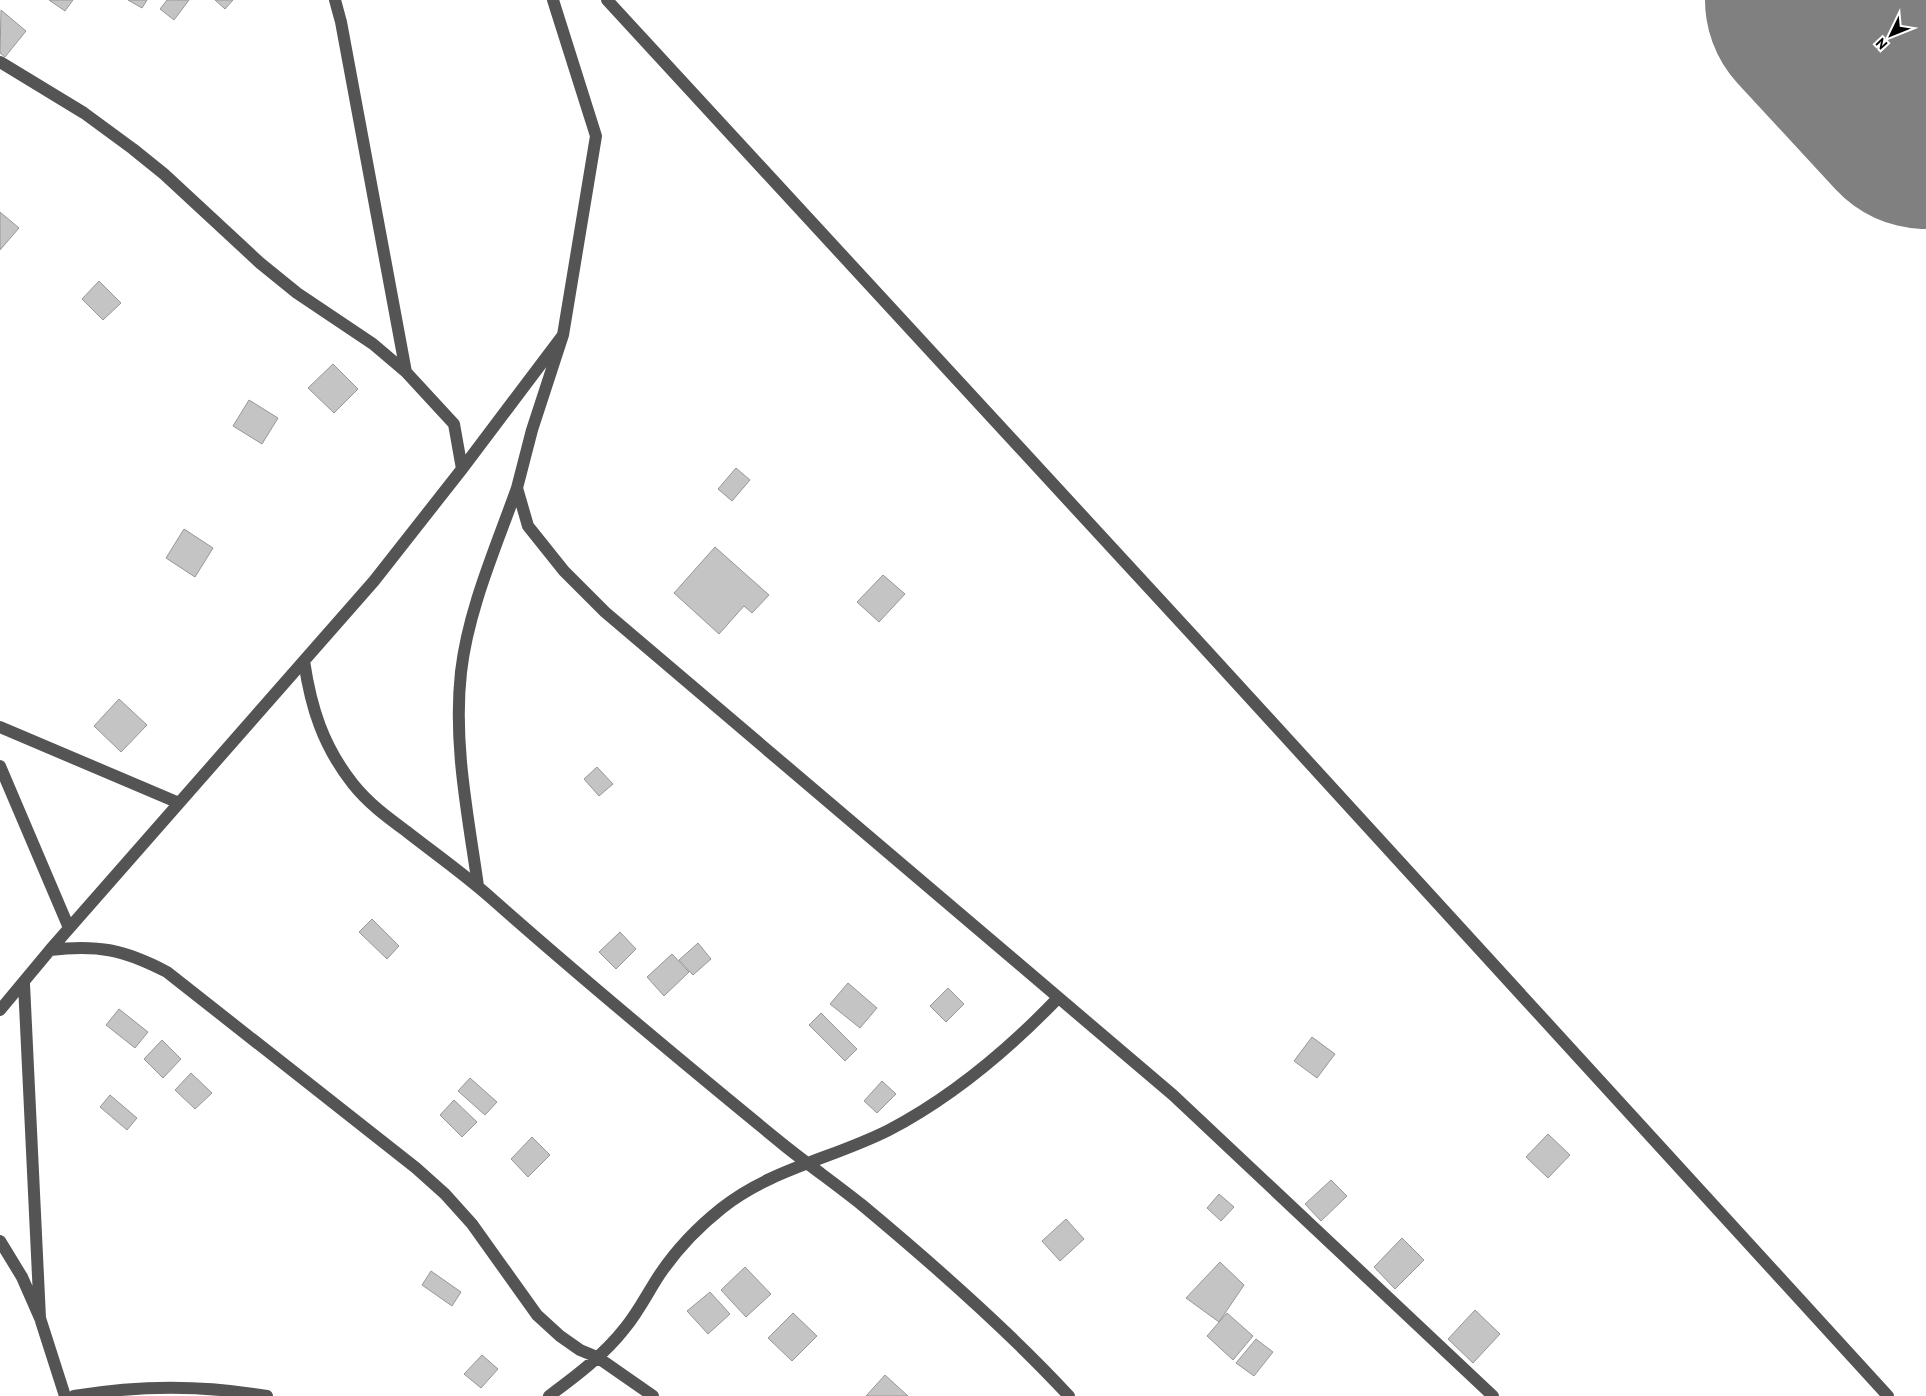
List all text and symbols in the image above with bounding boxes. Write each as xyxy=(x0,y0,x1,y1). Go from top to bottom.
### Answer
north arrow xyxy=(1866,10,1916,60)
text: N xyxy=(1872,34,1891,53)

